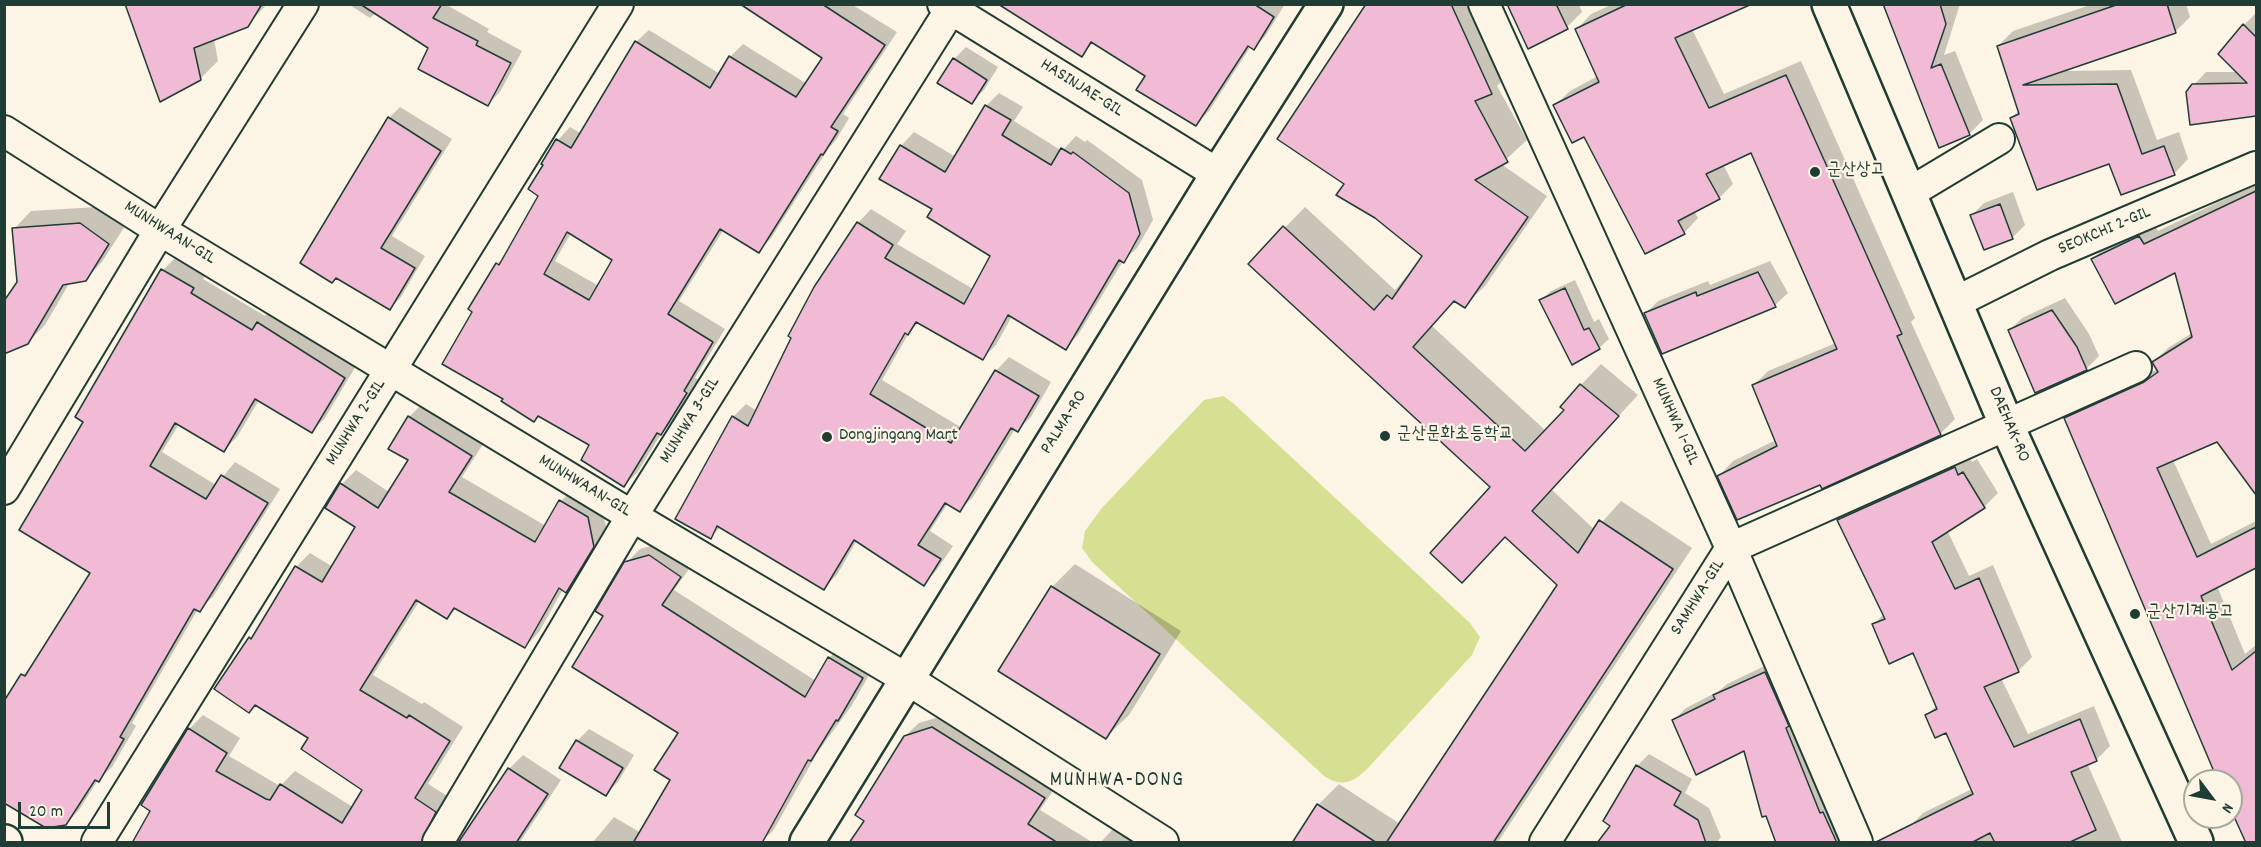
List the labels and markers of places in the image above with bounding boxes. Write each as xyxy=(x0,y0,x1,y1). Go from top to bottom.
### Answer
place label: 군산상고 xyxy=(1827,161,1885,183)
marker: 군산상고 xyxy=(1808,165,1822,179)
place label: 군산문화초등학교 xyxy=(1397,425,1513,447)
place label: Dongjingang Mart xyxy=(839,426,958,448)
marker: 군산문화초등학교 xyxy=(1378,429,1392,443)
marker: Dongjingang Mart xyxy=(820,430,834,444)
place label: 군산기계공고 xyxy=(2147,603,2234,625)
marker: 군산기계공고 xyxy=(2128,607,2142,621)

